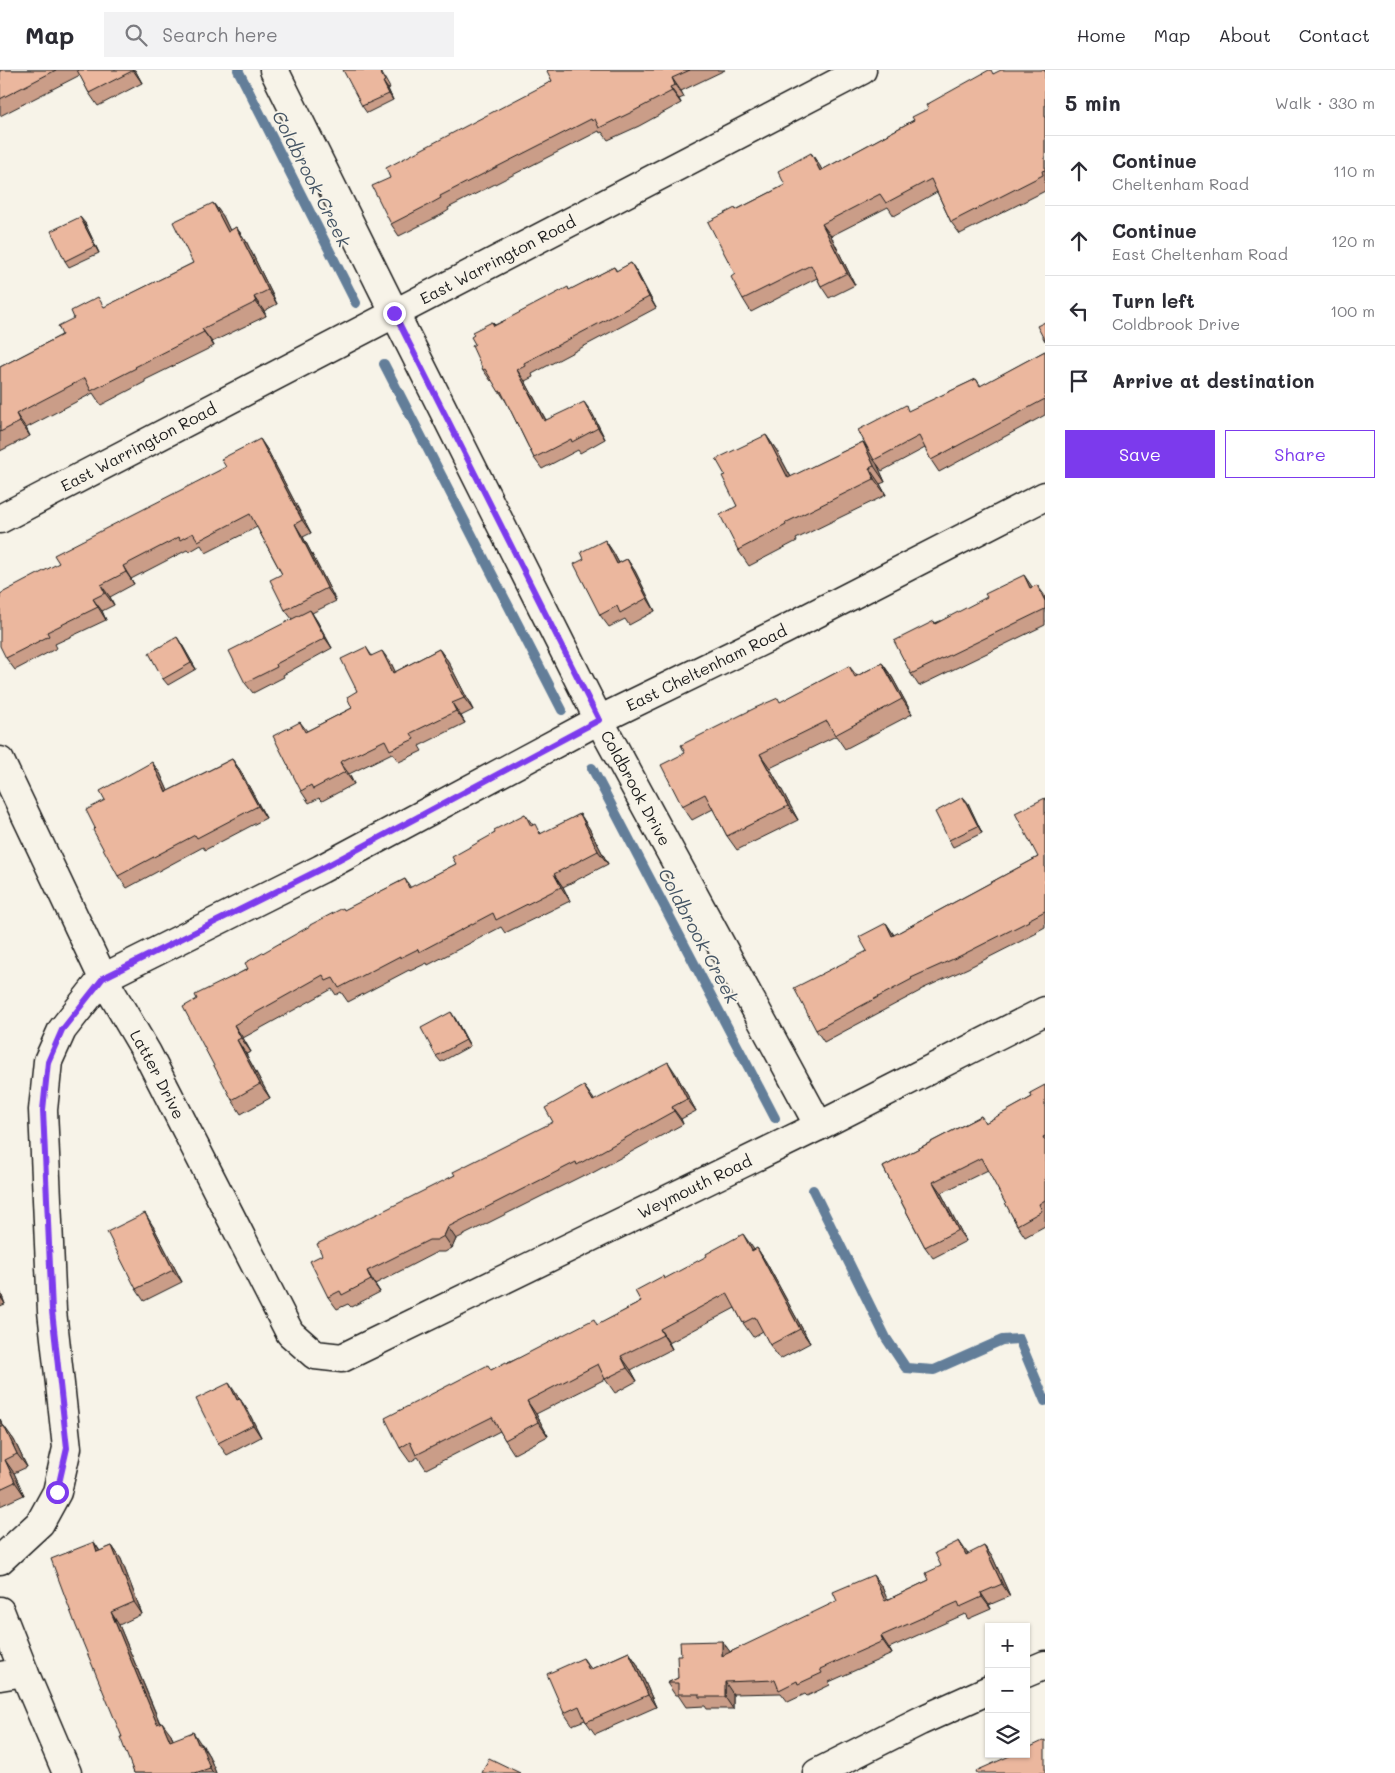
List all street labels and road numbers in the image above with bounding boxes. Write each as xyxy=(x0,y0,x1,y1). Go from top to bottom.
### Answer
street label: East Warrington Road xyxy=(416,210,579,309)
street label: East Warrington Road xyxy=(57,397,220,496)
street label: East Cheltenham Road xyxy=(622,619,790,715)
street label: Coldbrook Drive xyxy=(596,726,676,849)
street label: Latter Drive xyxy=(126,1026,190,1122)
street label: Weymouth Road xyxy=(634,1149,755,1223)

